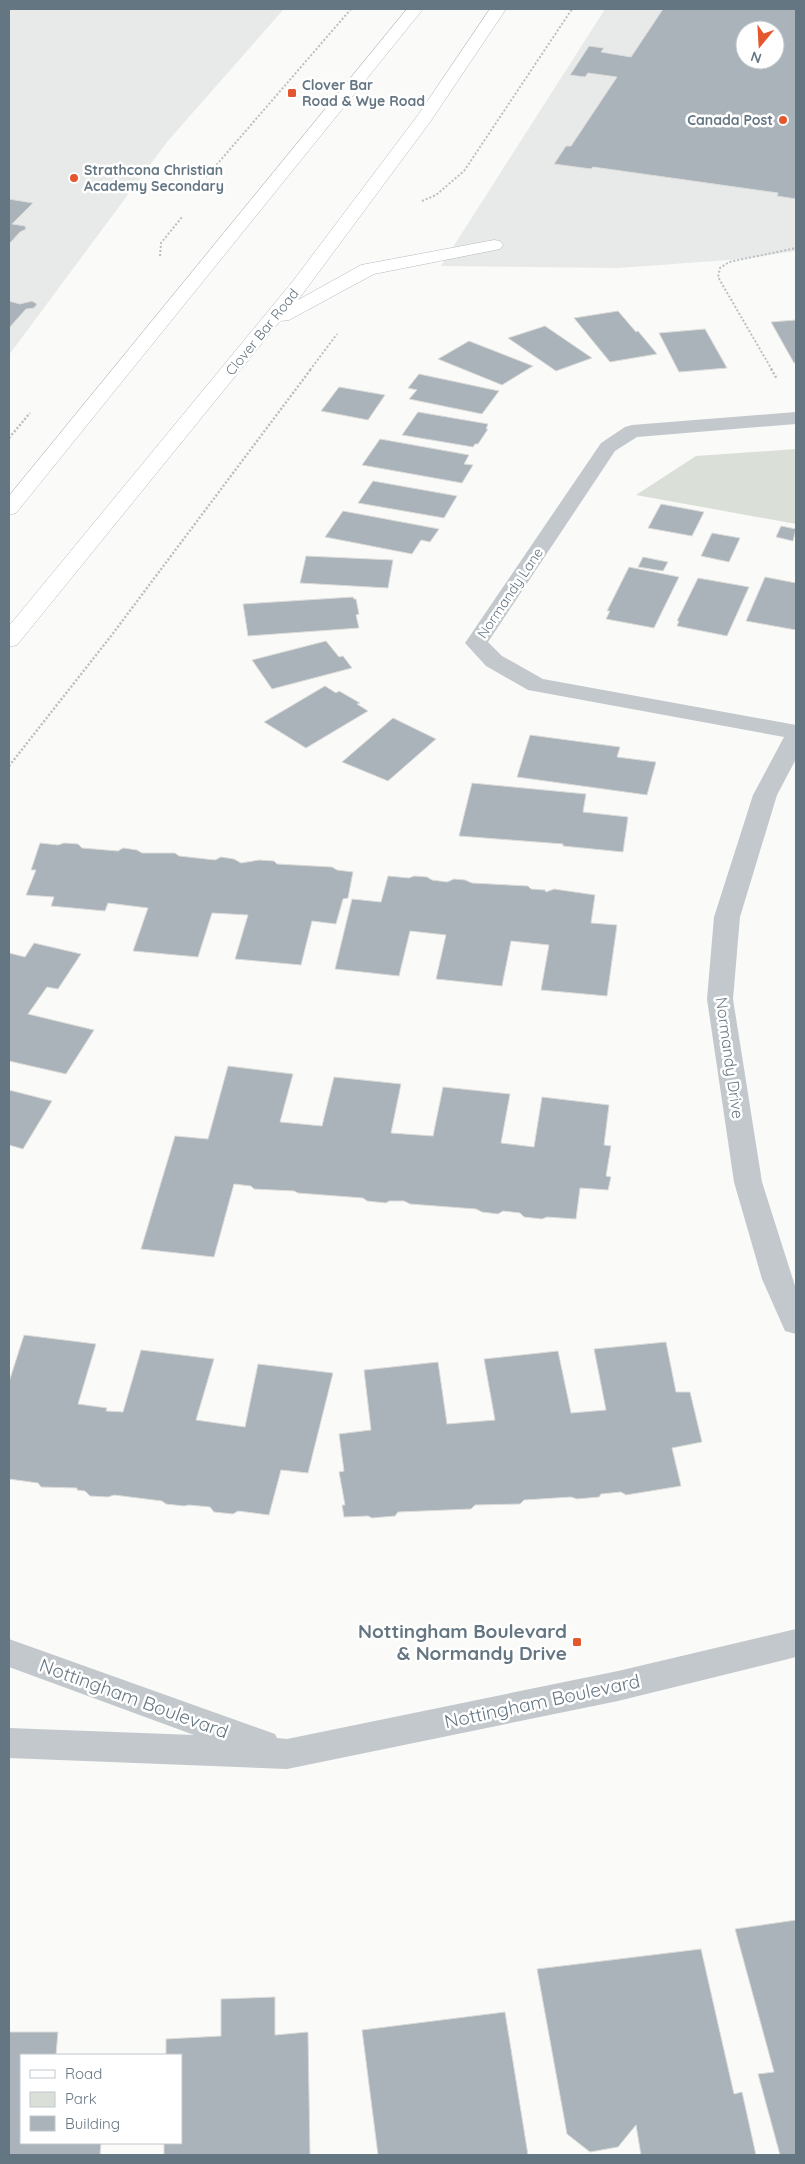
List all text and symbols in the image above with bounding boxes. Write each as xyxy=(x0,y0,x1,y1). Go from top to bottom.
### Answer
north arrow xyxy=(735,20,785,70)
text: N xyxy=(748,47,764,68)
place label: Clover Bar Road & Wye Road xyxy=(302,76,425,110)
marker: Clover Bar Road & Wye Road xyxy=(286,87,298,99)
place label: Canada Post xyxy=(687,111,773,129)
marker: Canada Post xyxy=(777,114,789,126)
place label: Strathcona Christian Academy Secondary xyxy=(84,161,224,195)
marker: Strathcona Christian Academy Secondary xyxy=(68,172,80,184)
street label: Clover Bar Road xyxy=(221,285,303,379)
street label: Normandy Lane xyxy=(473,544,547,642)
street label: Normandy Drive xyxy=(712,996,748,1120)
place label: Nottingham Boulevard & Normandy Drive xyxy=(358,1619,567,1665)
marker: Nottingham Boulevard & Normandy Drive xyxy=(571,1636,583,1648)
street label: Nottingham Boulevard xyxy=(36,1653,232,1743)
street label: Nottingham Boulevard xyxy=(442,1669,642,1733)
legend xyxy=(20,2054,182,2144)
text: Road xyxy=(65,2064,102,2083)
text: Park xyxy=(65,2089,97,2108)
text: Building xyxy=(65,2114,120,2133)

